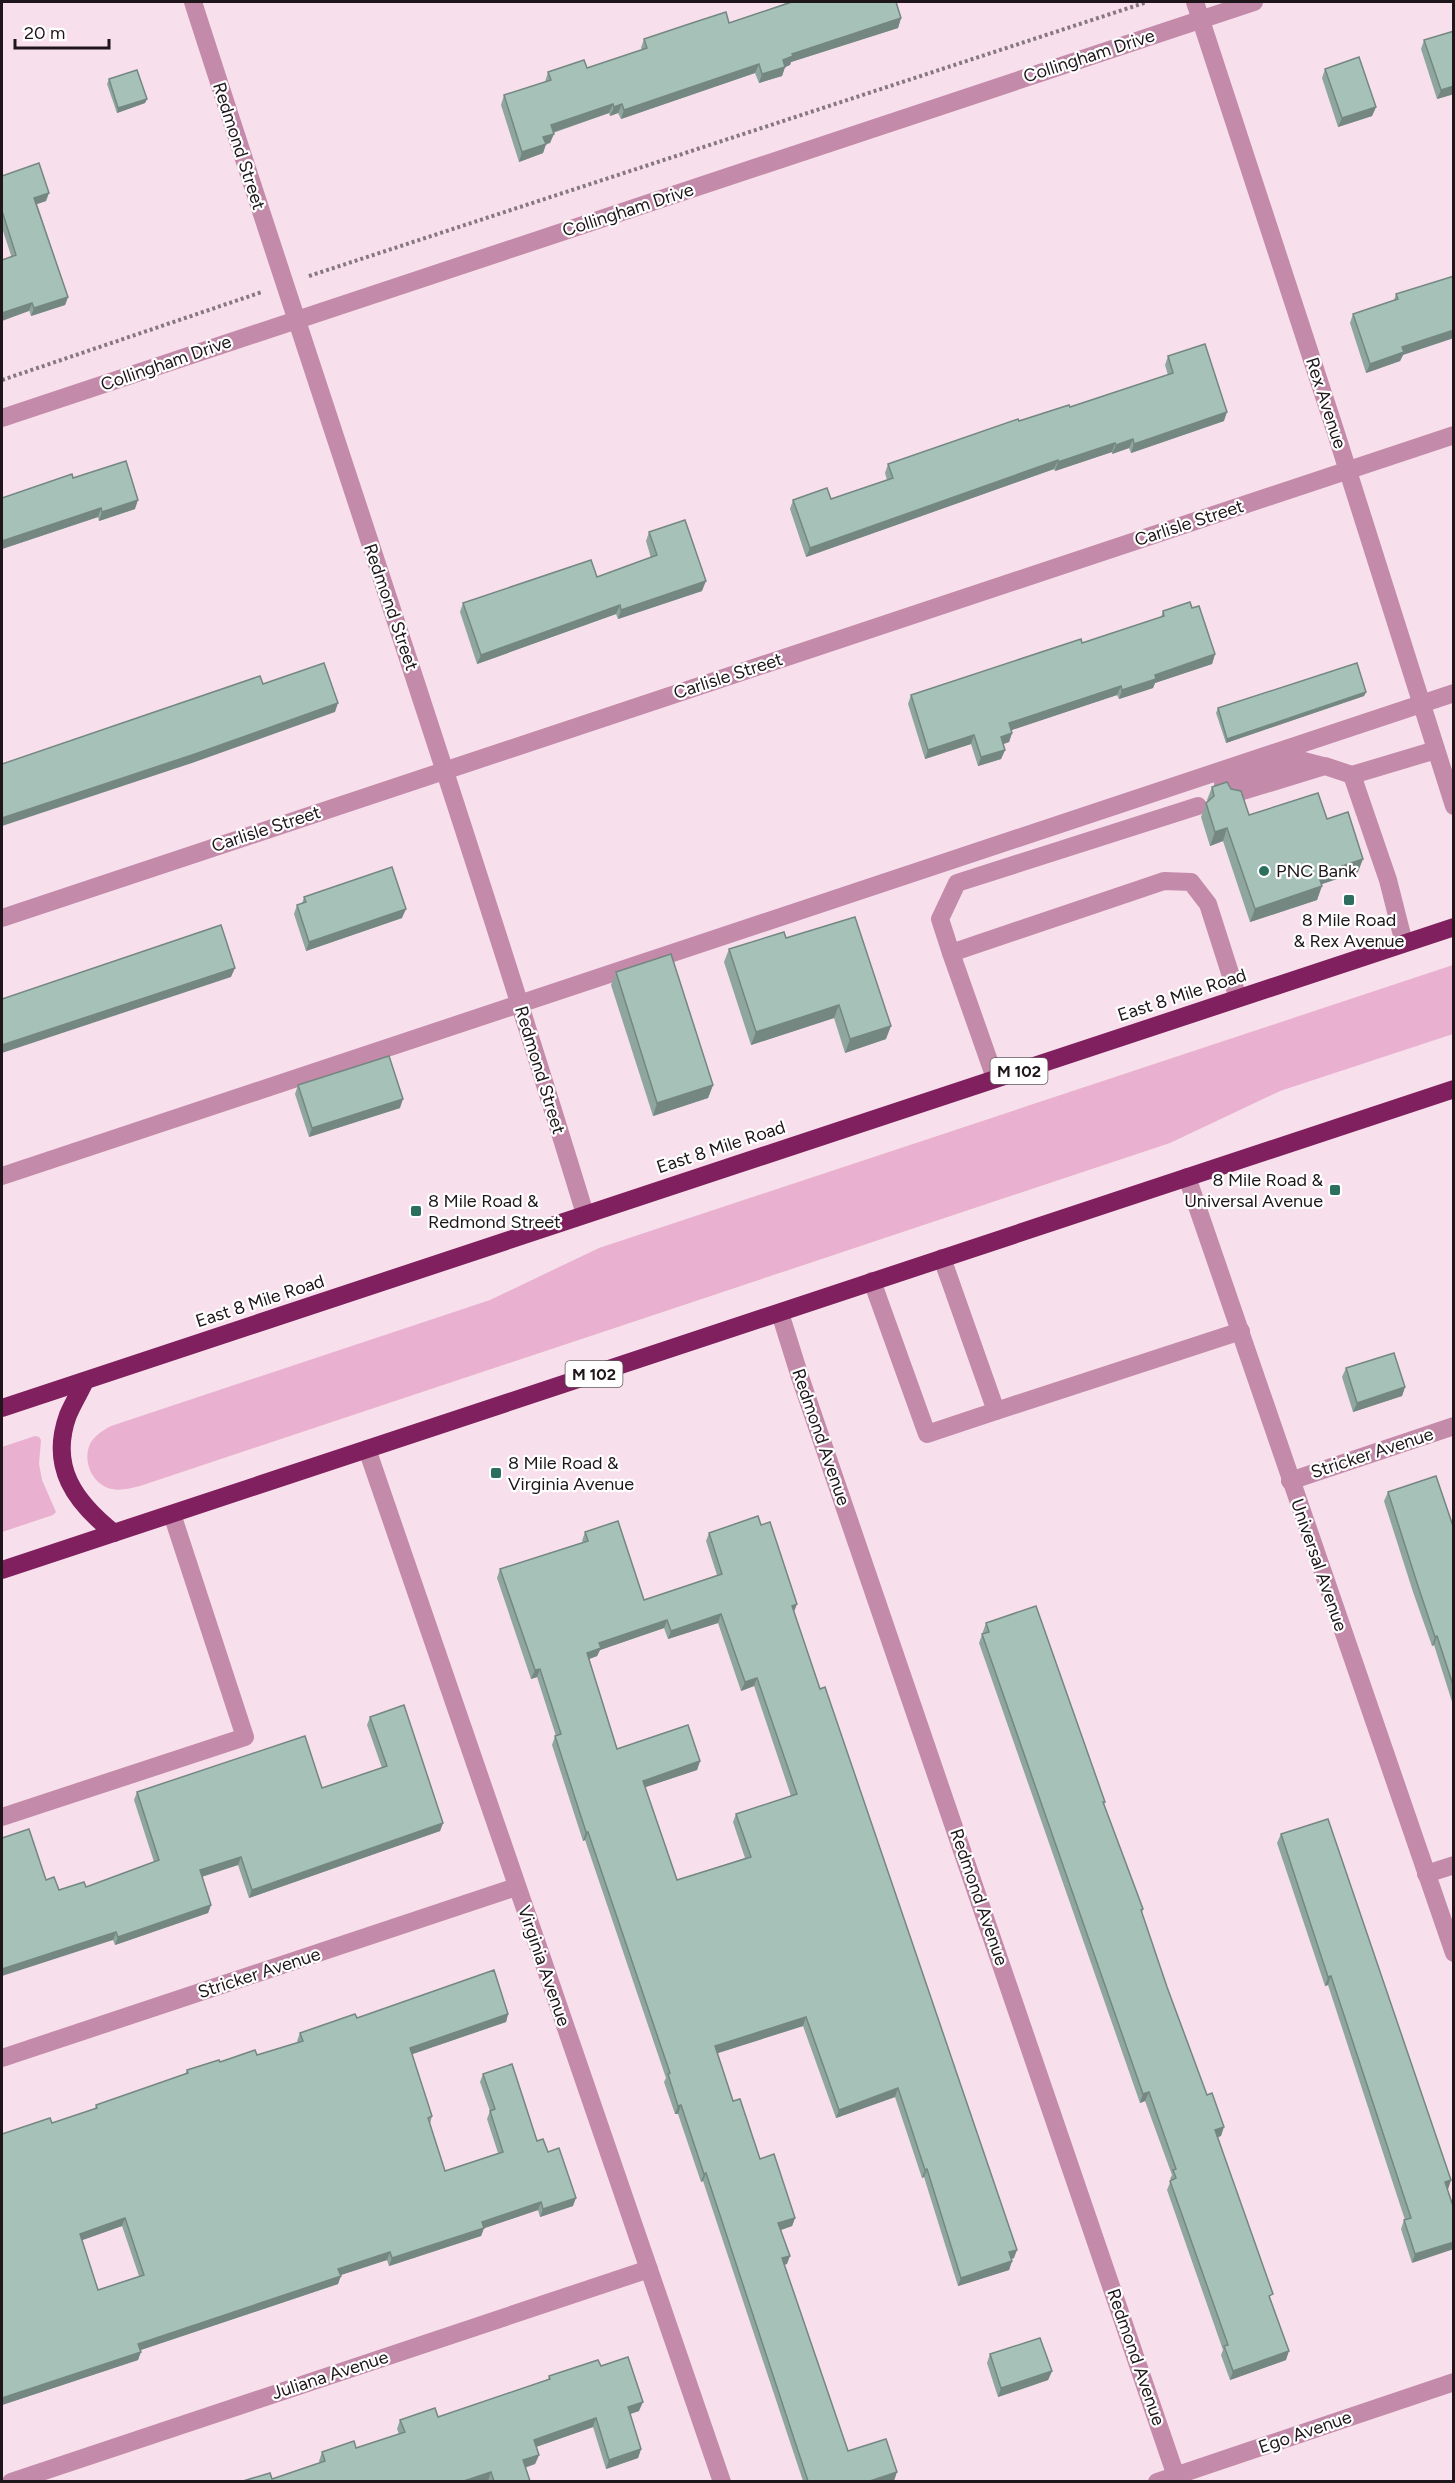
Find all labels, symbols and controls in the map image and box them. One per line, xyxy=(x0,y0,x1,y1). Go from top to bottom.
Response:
scale bar xyxy=(15,12,110,50)
text: 20 m xyxy=(24,22,65,44)
street label: Collingham Drive xyxy=(1021,24,1158,88)
street label: Redmond Street xyxy=(208,79,270,213)
street label: Collingham Drive xyxy=(560,178,697,242)
street label: Collingham Drive xyxy=(98,330,234,396)
street label: Rex Avenue xyxy=(1301,354,1351,452)
street label: Carlisle Street xyxy=(1132,495,1247,551)
street label: Redmond Street xyxy=(359,541,423,674)
street label: Carlisle Street xyxy=(671,648,786,704)
street label: Carlisle Street xyxy=(209,801,324,857)
place label: PNC Bank xyxy=(1276,860,1357,882)
marker: PNC Bank xyxy=(1257,864,1271,878)
marker: 8 Mile Road & Rex Avenue xyxy=(1342,893,1356,907)
place label: 8 Mile Road & Rex Avenue xyxy=(1294,909,1405,952)
street label: East 8 Mile Road xyxy=(1115,964,1249,1026)
street label: Redmond Street xyxy=(510,1003,570,1137)
road number: M 102 xyxy=(990,1058,1048,1084)
street label: East 8 Mile Road xyxy=(654,1116,788,1178)
place label: 8 Mile Road & Universal Avenue xyxy=(1184,1169,1323,1212)
marker: 8 Mile Road & Universal Avenue xyxy=(1328,1183,1342,1197)
place label: 8 Mile Road & Redmond Street xyxy=(428,1190,561,1233)
marker: 8 Mile Road & Redmond Street xyxy=(409,1204,423,1218)
street label: East 8 Mile Road xyxy=(193,1270,327,1332)
road number: M 102 xyxy=(566,1361,622,1387)
street label: Redmond Avenue xyxy=(787,1366,855,1508)
street label: Stricker Avenue xyxy=(1308,1423,1436,1483)
place label: 8 Mile Road & Virginia Avenue xyxy=(508,1452,634,1495)
marker: 8 Mile Road & Virginia Avenue xyxy=(489,1466,503,1480)
street label: Universal Avenue xyxy=(1286,1496,1352,1634)
street label: Redmond Avenue xyxy=(945,1826,1013,1968)
street label: Virginia Avenue xyxy=(513,1903,575,2029)
street label: Stricker Avenue xyxy=(195,1943,323,2003)
street label: Redmond Avenue xyxy=(1102,2286,1170,2428)
street label: Juliana Avenue xyxy=(269,2346,391,2404)
street label: Ego Avenue xyxy=(1256,2406,1355,2458)

